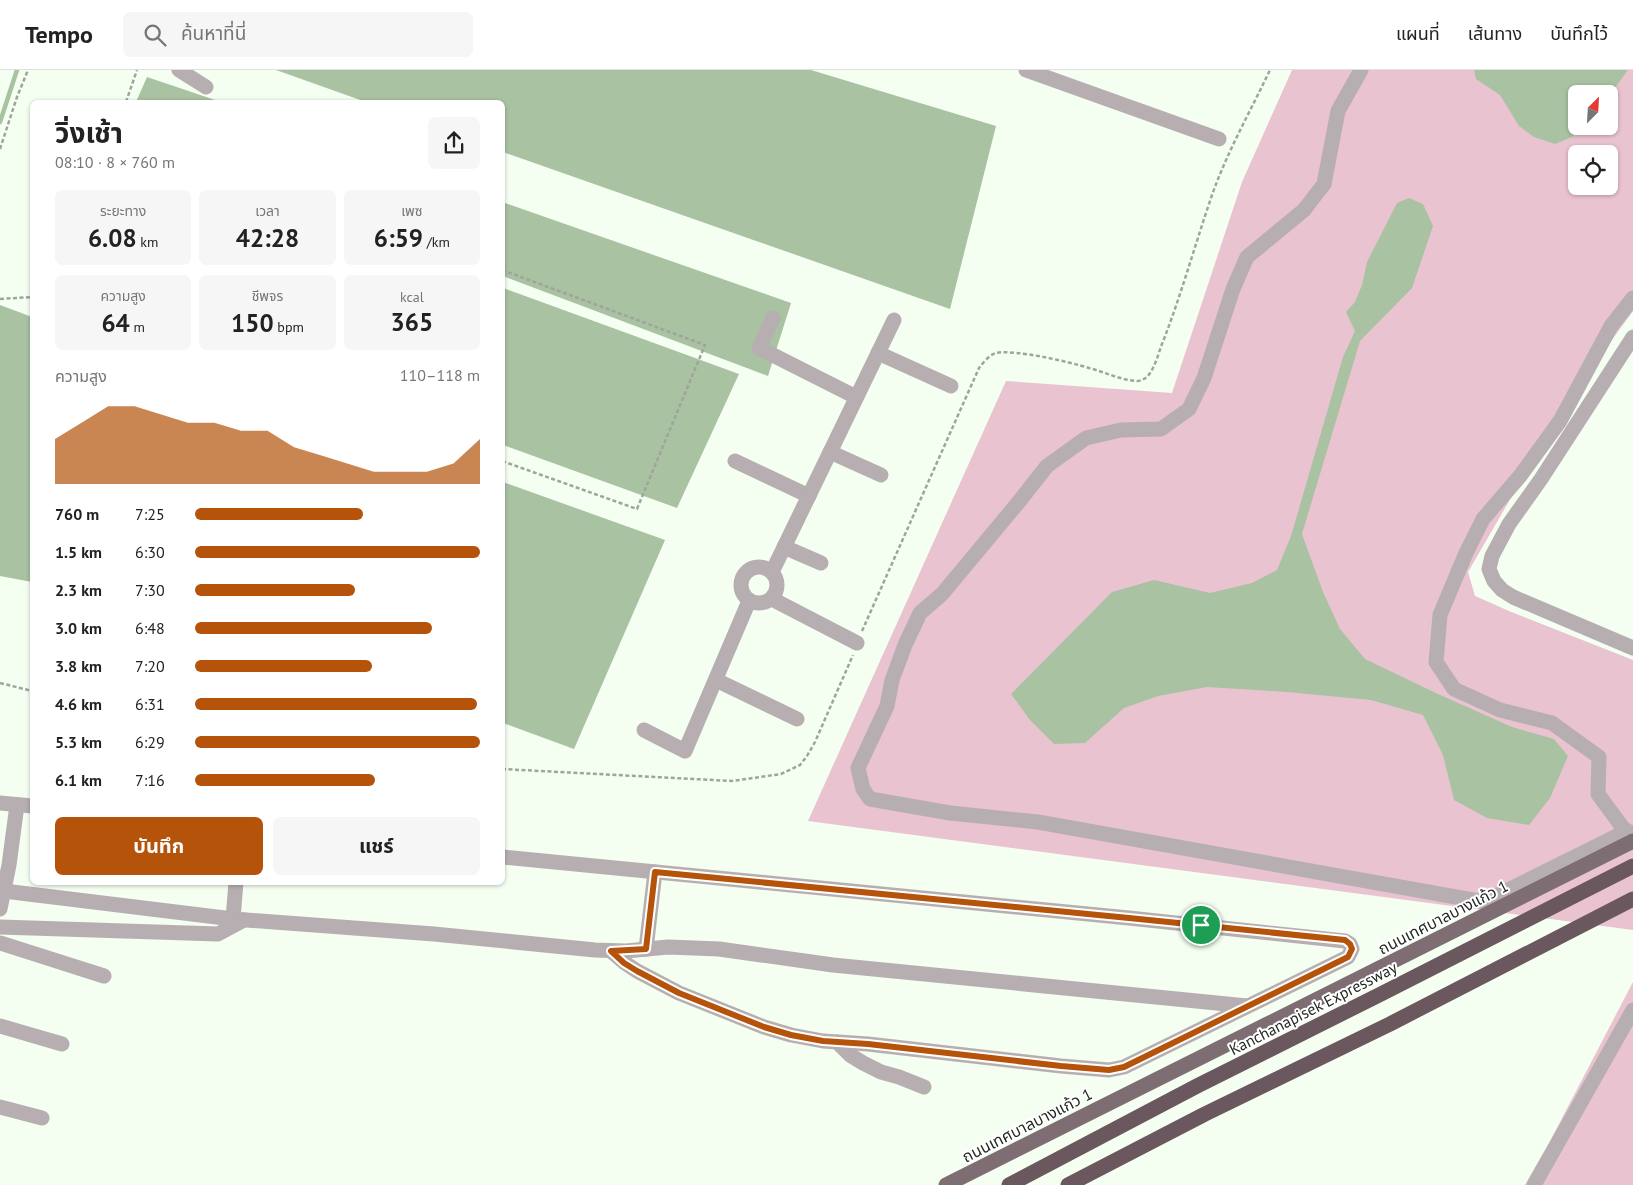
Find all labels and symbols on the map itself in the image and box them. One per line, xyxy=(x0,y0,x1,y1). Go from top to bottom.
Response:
north arrow xyxy=(1568,85,1618,135)
street label: ถนนเทศบาลบางแก้ว 1 xyxy=(1375,876,1511,958)
pin xyxy=(1180,904,1222,946)
street label: Kanchanapisek Expressway xyxy=(1226,957,1401,1059)
street label: ถนนเทศบาลบางแก้ว 1 xyxy=(959,1084,1095,1166)

